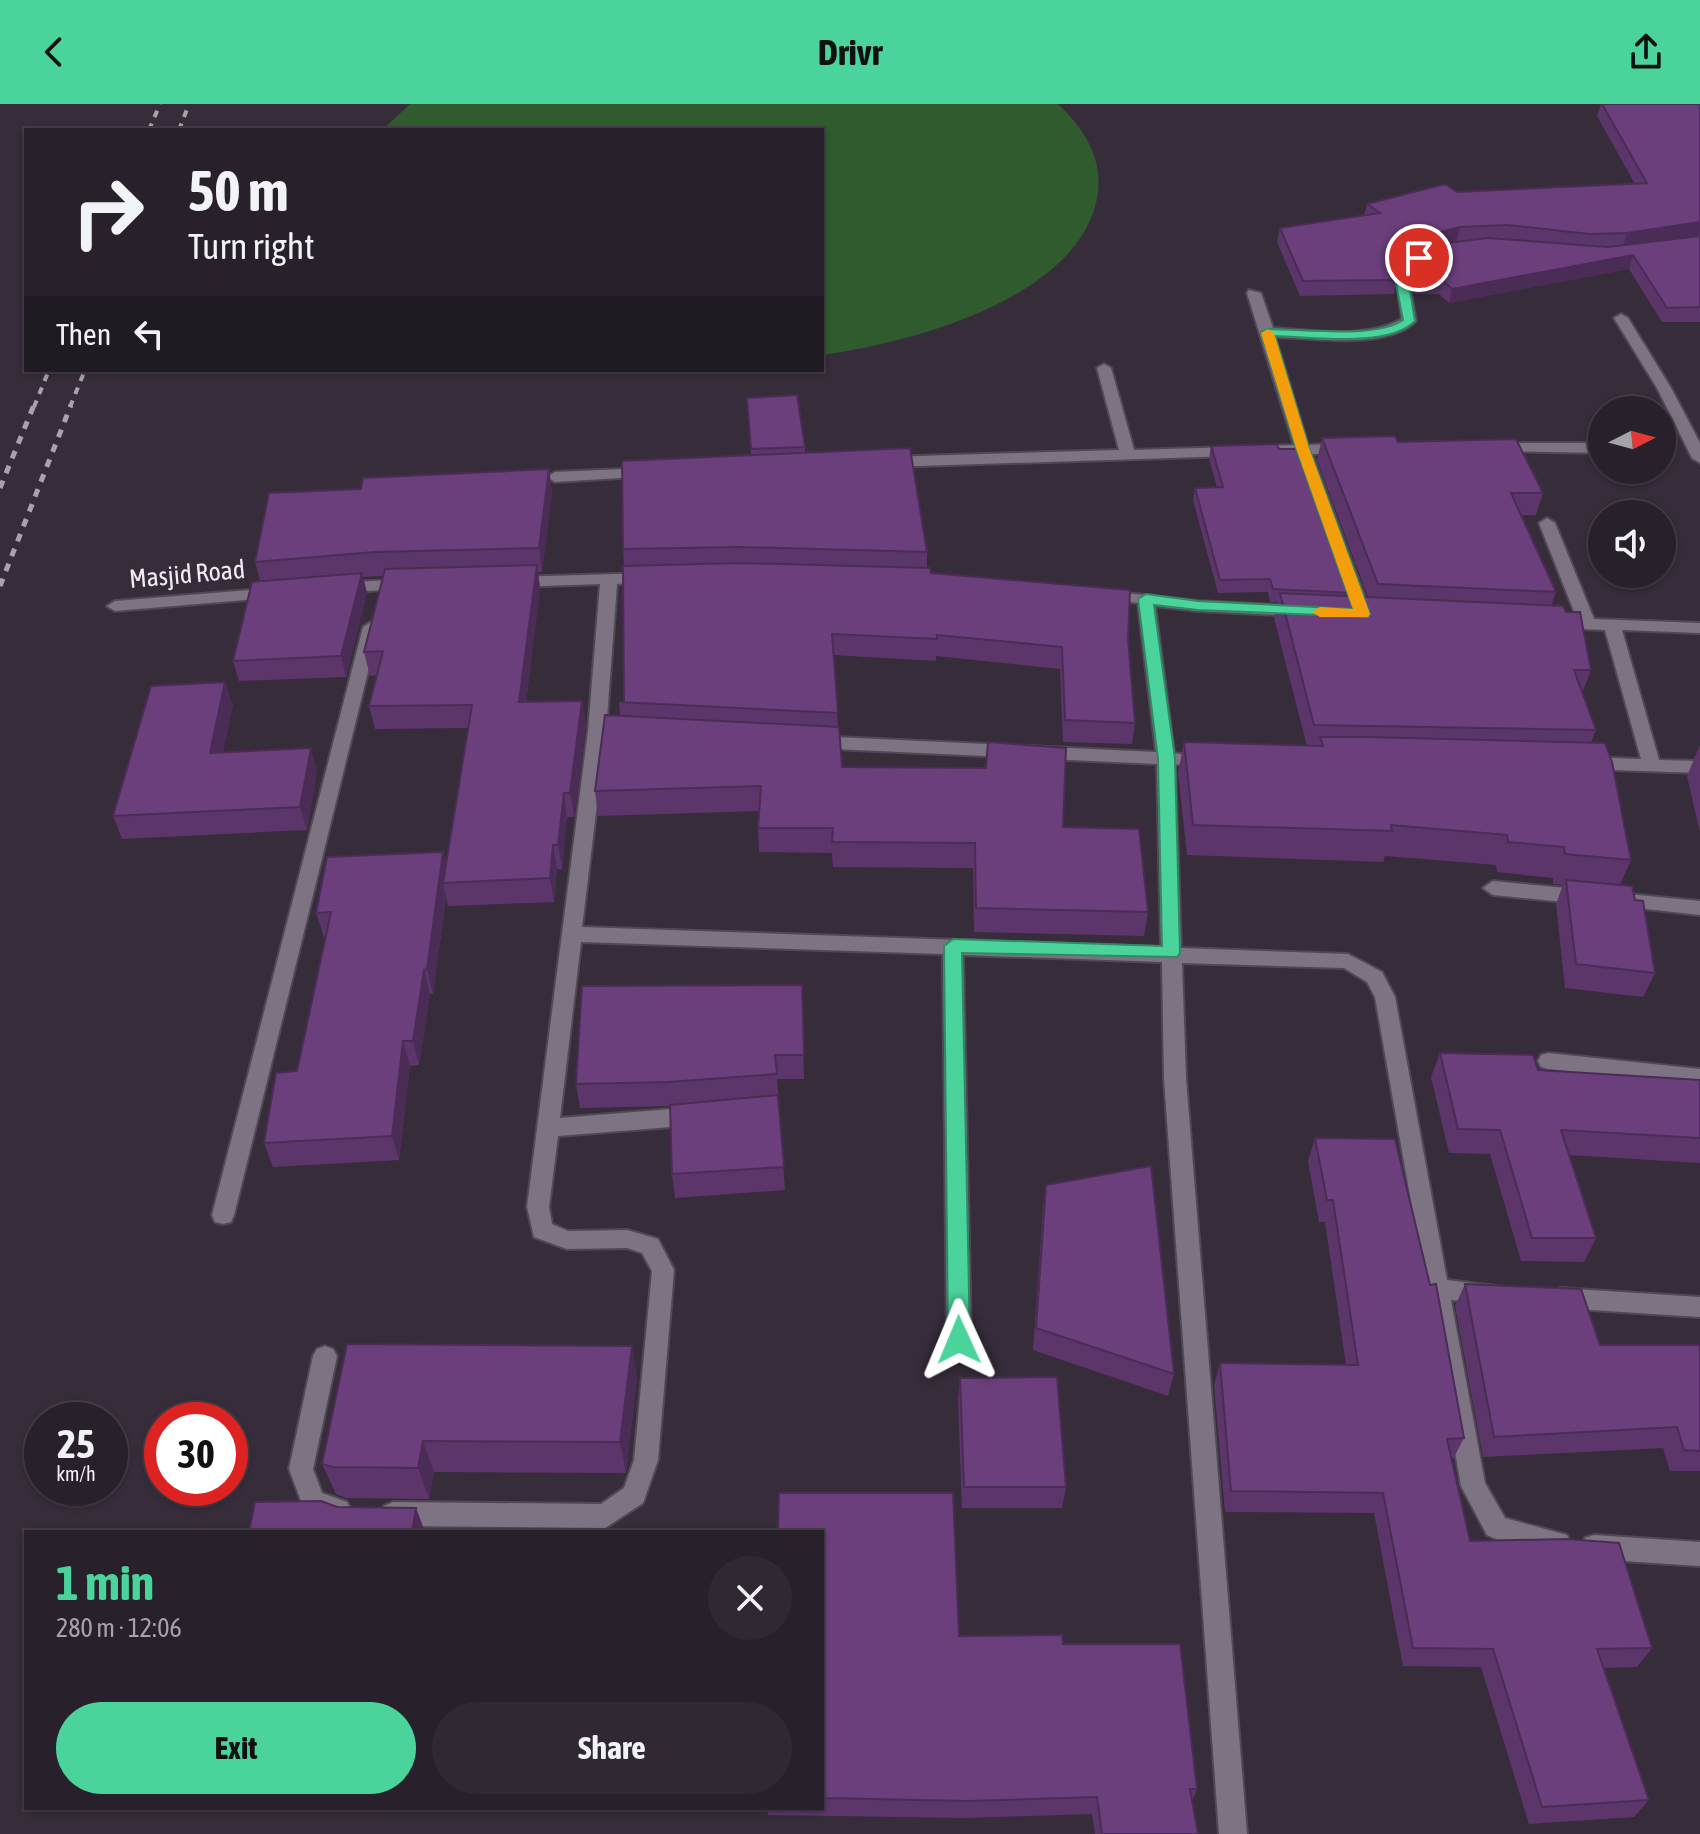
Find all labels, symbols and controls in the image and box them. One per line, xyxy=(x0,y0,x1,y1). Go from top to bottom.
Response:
icon: back xyxy=(32,30,76,74)
icon: share xyxy=(1624,30,1668,74)
text: Drivr xyxy=(818,31,882,73)
text: 50 m xyxy=(188,159,289,223)
icon: right xyxy=(56,160,160,264)
pin xyxy=(1385,224,1453,292)
text: Turn right xyxy=(188,225,315,267)
icon: arrive xyxy=(1397,236,1441,280)
icon: left xyxy=(127,312,171,356)
text: Then xyxy=(56,317,111,351)
north arrow xyxy=(1588,396,1676,484)
map controls xyxy=(1588,396,1676,588)
button: sound xyxy=(1588,500,1676,588)
street label: Masjid Road xyxy=(128,554,246,594)
position arrow xyxy=(917,1298,1001,1382)
speed limit sign: 30 xyxy=(144,1402,248,1506)
text: 25 xyxy=(57,1421,95,1466)
text: km/h xyxy=(56,1462,96,1485)
text: 1 min xyxy=(56,1555,154,1610)
button: close xyxy=(708,1556,792,1640)
text: 280 m · 12:06 xyxy=(56,1613,182,1643)
button: Exit xyxy=(56,1702,416,1794)
button: Share xyxy=(432,1702,792,1794)

